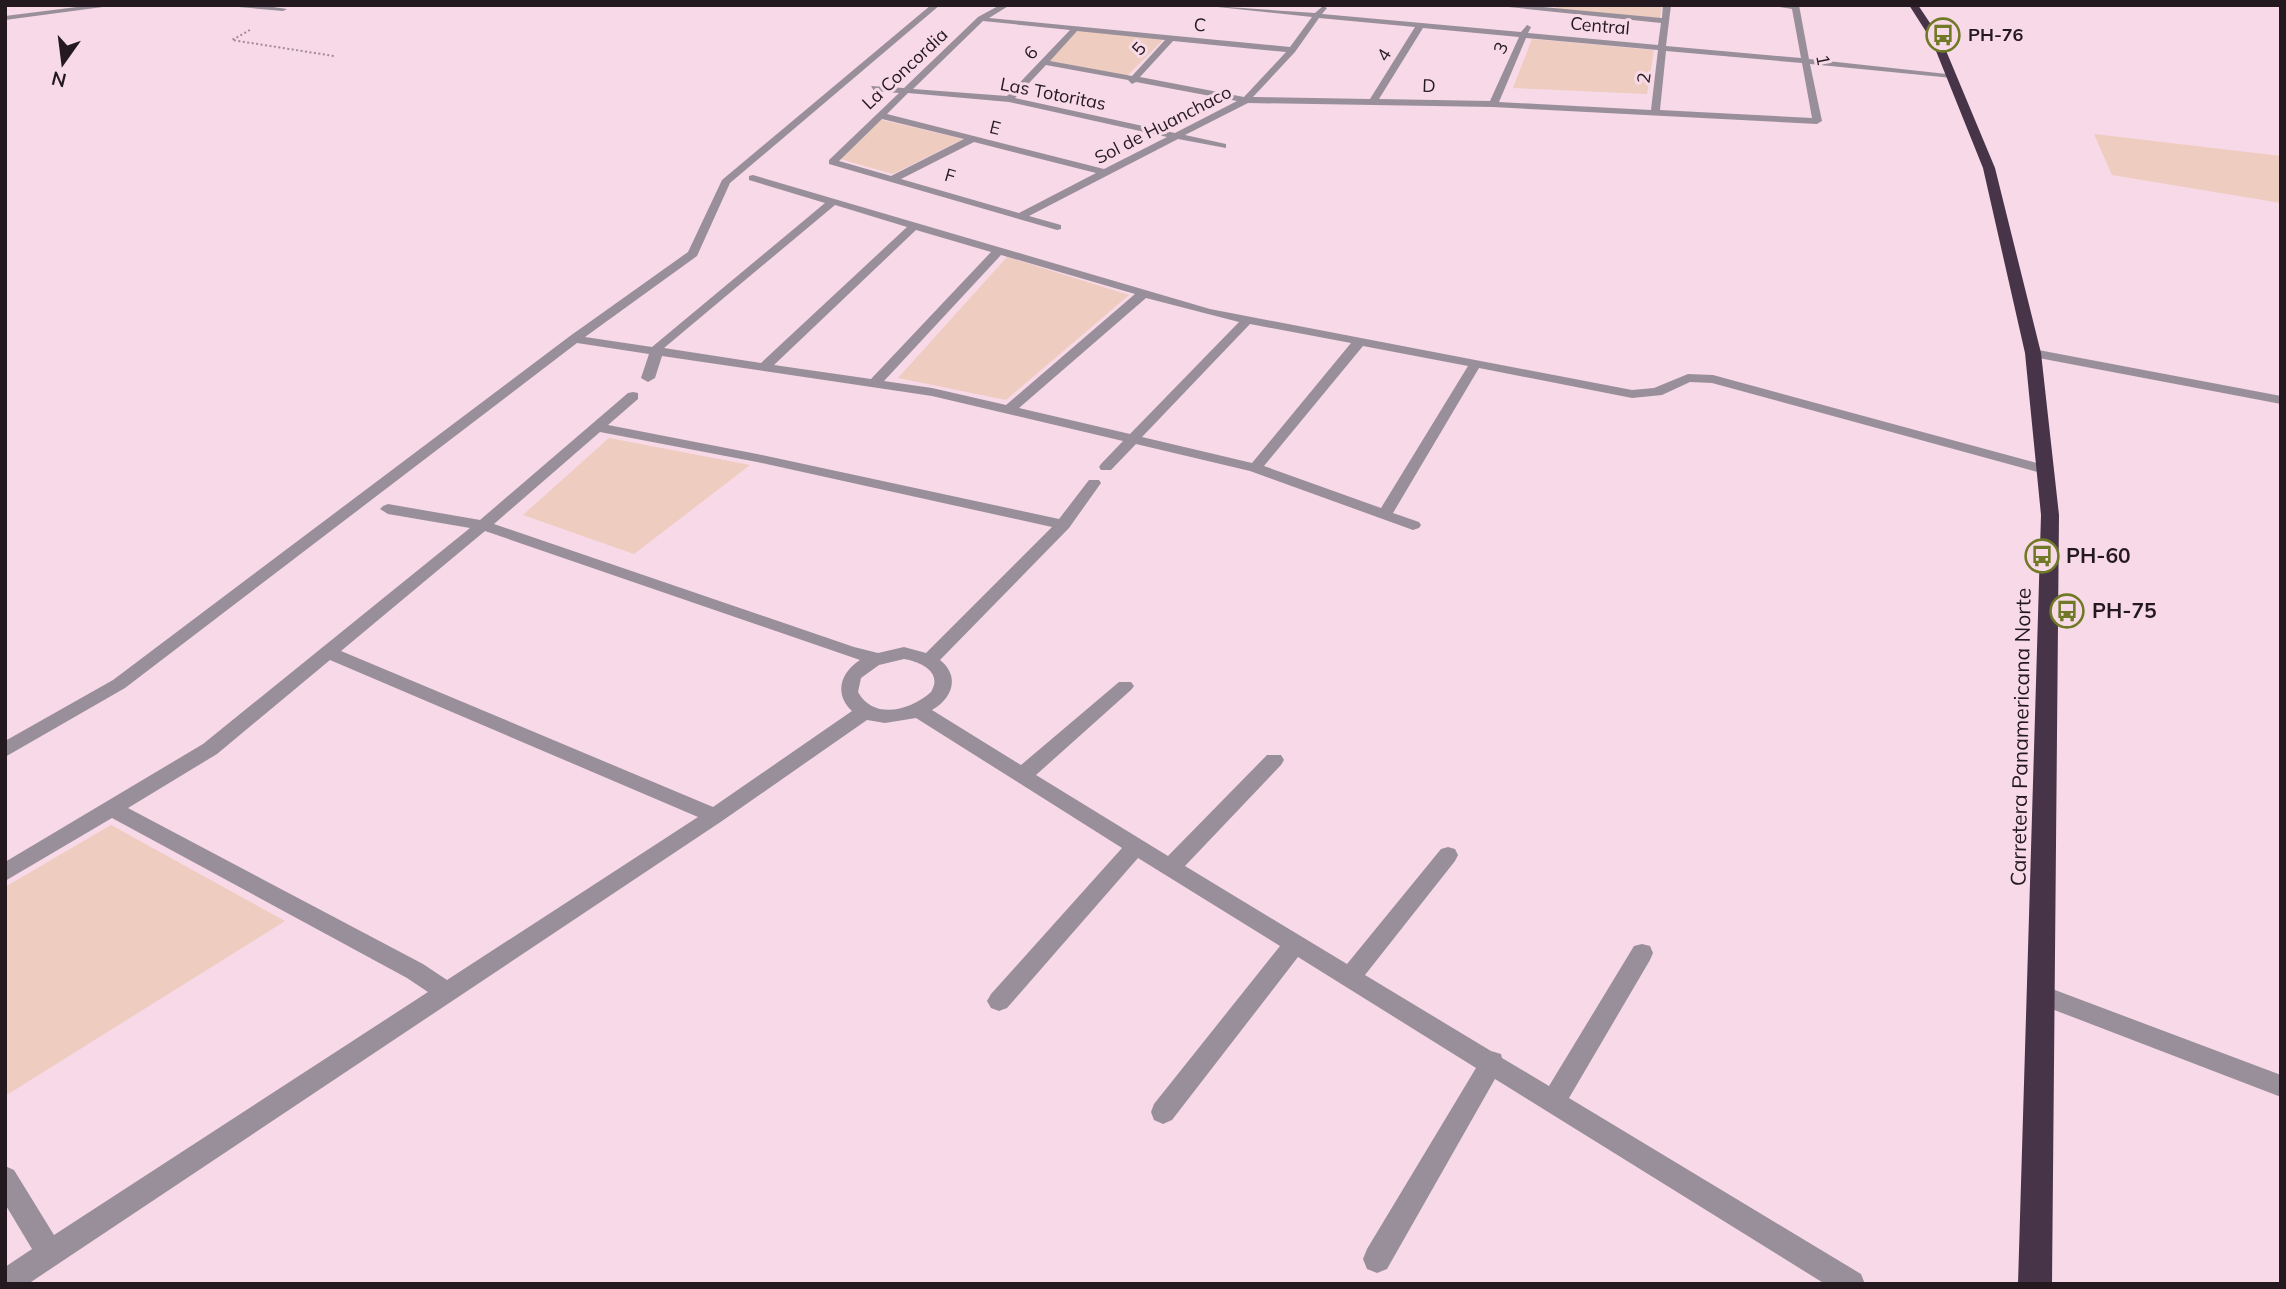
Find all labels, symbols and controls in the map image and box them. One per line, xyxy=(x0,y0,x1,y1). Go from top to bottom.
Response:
street label: Central xyxy=(1569,11,1631,40)
street label: C xyxy=(1193,13,1207,36)
bus stop icon: PH-76 xyxy=(1924,16,1962,54)
street label: La Concordia xyxy=(857,23,952,114)
place label: PH-76 xyxy=(1968,23,2024,46)
north arrow xyxy=(28,28,98,98)
street label: 5 xyxy=(1127,37,1151,60)
street label: 3 xyxy=(1488,38,1513,57)
street label: 6 xyxy=(1019,41,1043,64)
street label: 4 xyxy=(1371,44,1396,65)
street label: 1 xyxy=(1811,52,1836,67)
text: N xyxy=(49,66,69,93)
street label: 2 xyxy=(1631,71,1656,85)
street label: Las Totoritas xyxy=(998,72,1108,115)
street label: D xyxy=(1422,74,1436,97)
street label: Sol de Huanchaco xyxy=(1090,80,1235,169)
street label: E xyxy=(987,115,1003,140)
street label: F xyxy=(942,163,958,188)
bus stop icon: PH-60 xyxy=(2023,537,2061,575)
place label: PH-60 xyxy=(2066,542,2131,568)
street label: Carretera Panamericana Norte xyxy=(2004,588,2036,886)
bus stop icon: PH-75 xyxy=(2048,592,2086,630)
place label: PH-75 xyxy=(2092,597,2157,623)

